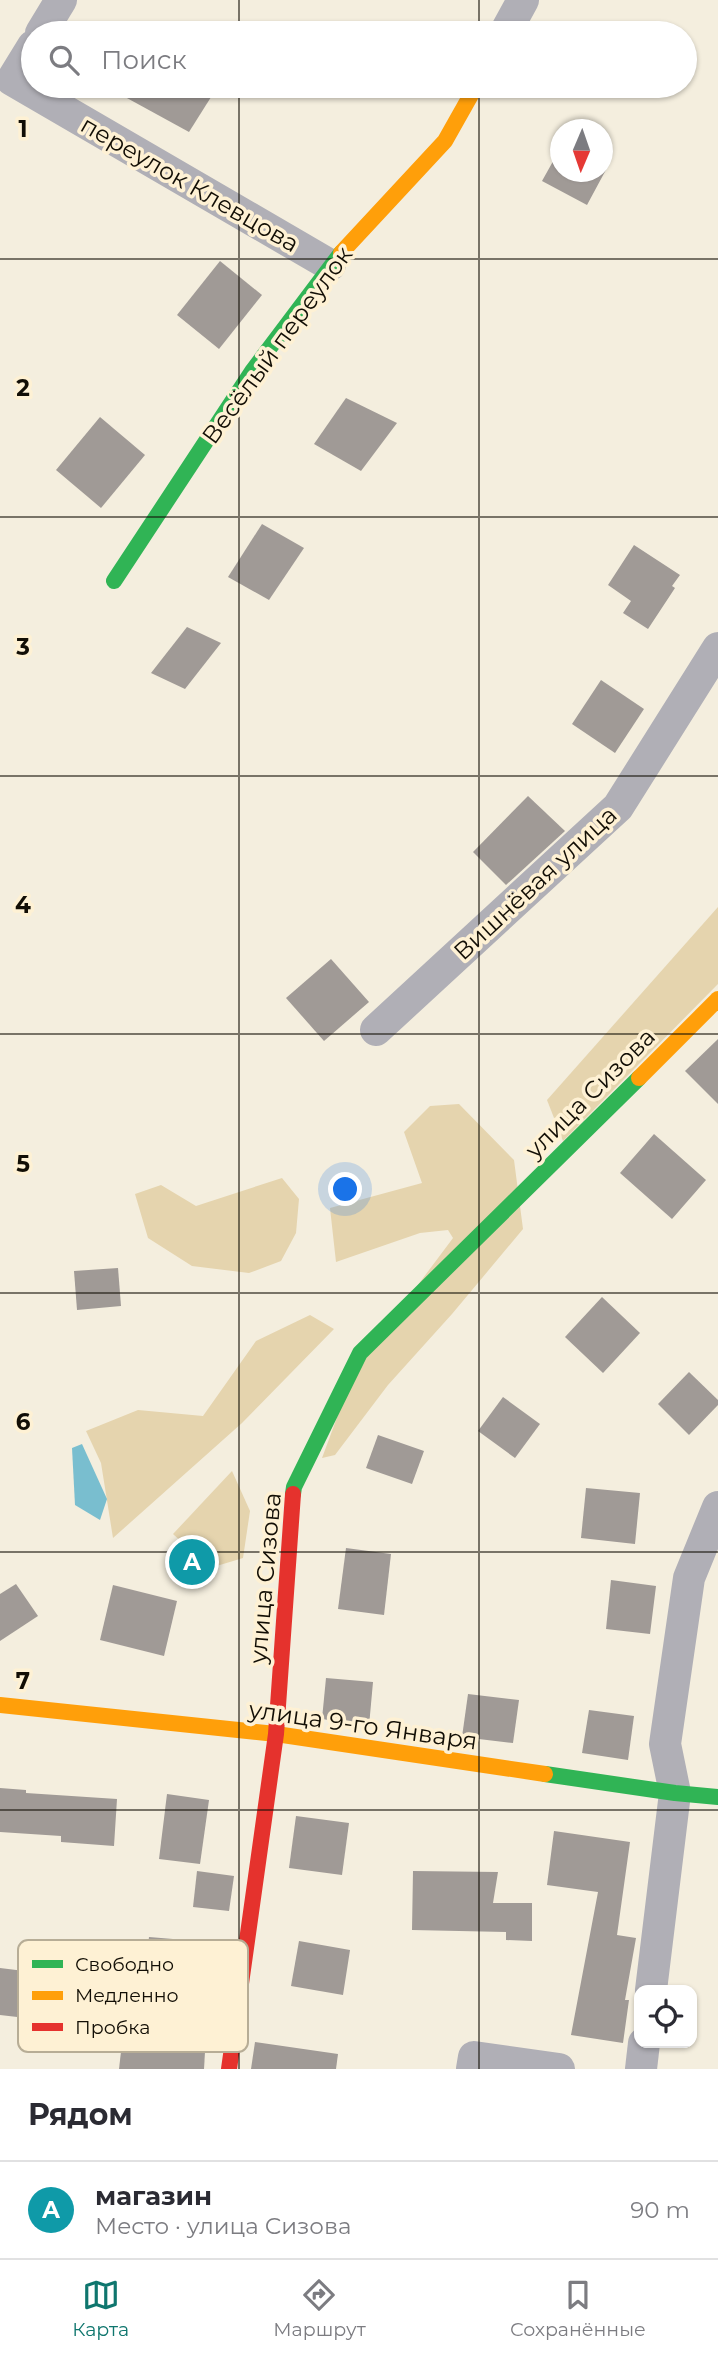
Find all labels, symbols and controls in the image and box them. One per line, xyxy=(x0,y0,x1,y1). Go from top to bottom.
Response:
search box xyxy=(21,21,697,98)
icon: search xyxy=(45,41,83,79)
text: Поиск xyxy=(101,44,187,76)
street label: переулок Клевцова xyxy=(76,110,304,258)
text: 1 xyxy=(18,115,28,143)
north arrow xyxy=(550,119,613,182)
street label: Весёлый переулок xyxy=(196,241,358,449)
text: 2 xyxy=(16,374,30,402)
text: 3 xyxy=(15,633,30,661)
street label: Вишнёвая улица xyxy=(448,800,622,966)
text: 4 xyxy=(15,891,31,919)
street label: улица Сизова xyxy=(518,1022,661,1165)
text: 5 xyxy=(16,1150,30,1178)
your location xyxy=(328,1172,362,1206)
text: 6 xyxy=(16,1408,31,1436)
street label: улица Сизова xyxy=(243,1491,287,1666)
pin: A xyxy=(169,1536,215,1588)
text: 7 xyxy=(16,1667,30,1695)
street label: улица 9-го Января xyxy=(246,1694,479,1755)
legend xyxy=(18,1940,248,2052)
text: Свободно xyxy=(75,1953,174,1976)
text: Медленно xyxy=(75,1984,179,2007)
map controls xyxy=(634,1985,697,2048)
button: locate xyxy=(634,1985,697,2048)
text: Пробка xyxy=(75,2016,150,2039)
text: Рядом xyxy=(28,2096,133,2133)
text: магазин xyxy=(95,2180,212,2212)
text: A xyxy=(42,2196,60,2224)
text: 90 m xyxy=(630,2196,690,2224)
text: Место · улица Сизова xyxy=(95,2212,351,2240)
tab: Карта xyxy=(72,2276,129,2341)
tab: Маршрут xyxy=(273,2276,366,2341)
tab: Сохранённые xyxy=(510,2276,646,2341)

